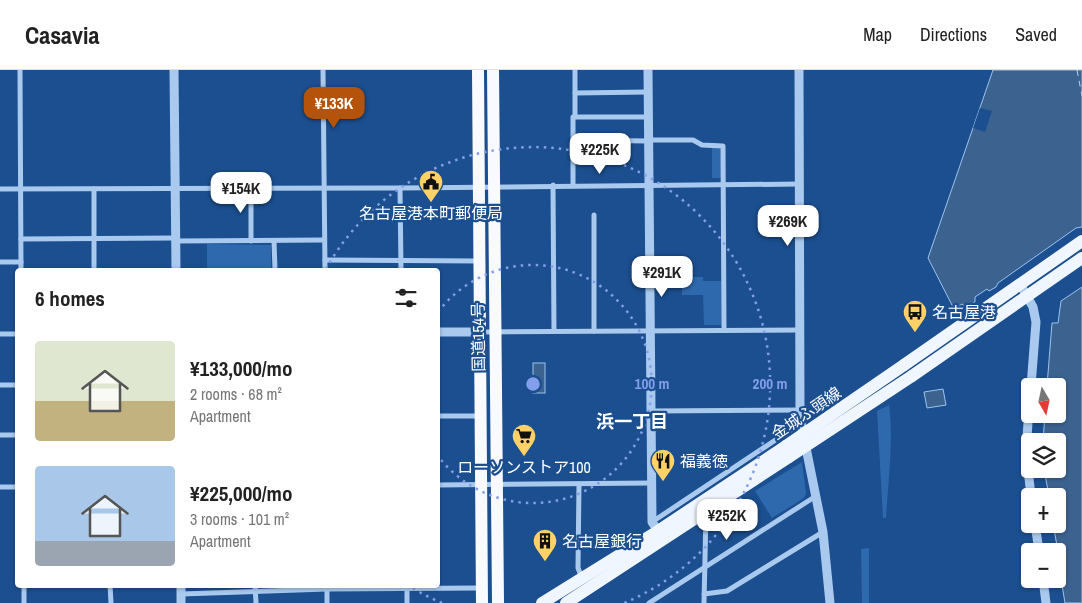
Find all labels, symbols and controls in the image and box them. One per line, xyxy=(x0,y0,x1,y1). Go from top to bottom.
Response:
text: Casavia xyxy=(25,19,99,51)
text: Map xyxy=(863,22,892,47)
text: Directions xyxy=(920,22,987,47)
text: Saved xyxy=(1015,22,1057,47)
pin: ¥133K xyxy=(299,87,369,129)
text: ¥133K xyxy=(315,92,353,114)
pin: ¥225K xyxy=(565,132,635,175)
text: ¥225K xyxy=(581,138,619,160)
public building icon: 名古屋港本町郵便局 xyxy=(418,169,444,203)
pin: ¥154K xyxy=(206,172,276,214)
text: ¥154K xyxy=(222,177,260,199)
place label: 名古屋港本町郵便局 xyxy=(359,202,503,224)
pin: ¥269K xyxy=(753,204,823,247)
text: ¥269K xyxy=(769,210,807,232)
pin: ¥291K xyxy=(627,256,697,298)
text: ¥291K xyxy=(643,261,681,283)
text: 6 homes xyxy=(35,284,105,313)
icon: filters xyxy=(392,284,420,312)
bus stop icon: 名古屋港 xyxy=(902,299,928,333)
place label: 名古屋港 xyxy=(932,301,996,323)
street label: 国道154号 xyxy=(466,302,490,372)
text: ¥133,000/mo xyxy=(190,354,292,383)
icon: home xyxy=(75,361,135,421)
text: 100 m xyxy=(635,373,669,394)
text: 200 m xyxy=(753,373,787,394)
centre of rings xyxy=(524,375,542,393)
north arrow xyxy=(1021,378,1066,422)
map controls xyxy=(1021,378,1066,588)
street label: 金城ふ頭線 xyxy=(767,382,845,444)
text: 2 rooms · 68 m² xyxy=(190,383,282,405)
text: Apartment xyxy=(190,405,251,427)
district label: 浜一丁目 xyxy=(596,409,668,434)
supermarket icon: ローソンストア100 xyxy=(511,423,537,457)
button: layers xyxy=(1021,433,1066,478)
restaurant icon: 福義徳 xyxy=(650,448,676,482)
place label: 福義徳 xyxy=(680,450,728,472)
place label: ローソンストア100 xyxy=(457,456,591,478)
text: ¥225,000/mo xyxy=(190,479,292,508)
icon: home xyxy=(75,486,135,546)
button: + xyxy=(1021,488,1066,533)
pin: ¥252K xyxy=(692,498,762,541)
text: ¥252K xyxy=(708,504,746,526)
text: 3 rooms · 101 m² xyxy=(190,508,289,530)
building icon: 名古屋銀行 xyxy=(532,528,558,562)
text: Apartment xyxy=(190,530,251,552)
place label: 名古屋銀行 xyxy=(562,530,642,552)
button: − xyxy=(1021,543,1066,588)

